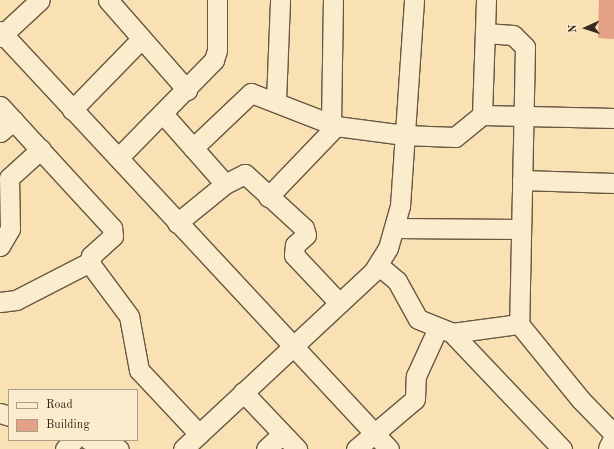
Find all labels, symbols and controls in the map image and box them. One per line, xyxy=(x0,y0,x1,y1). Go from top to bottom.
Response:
north arrow xyxy=(566,8,606,48)
text: N xyxy=(568,24,579,33)
legend xyxy=(8,389,138,441)
text: Road xyxy=(46,399,73,411)
text: Building xyxy=(46,419,90,431)

